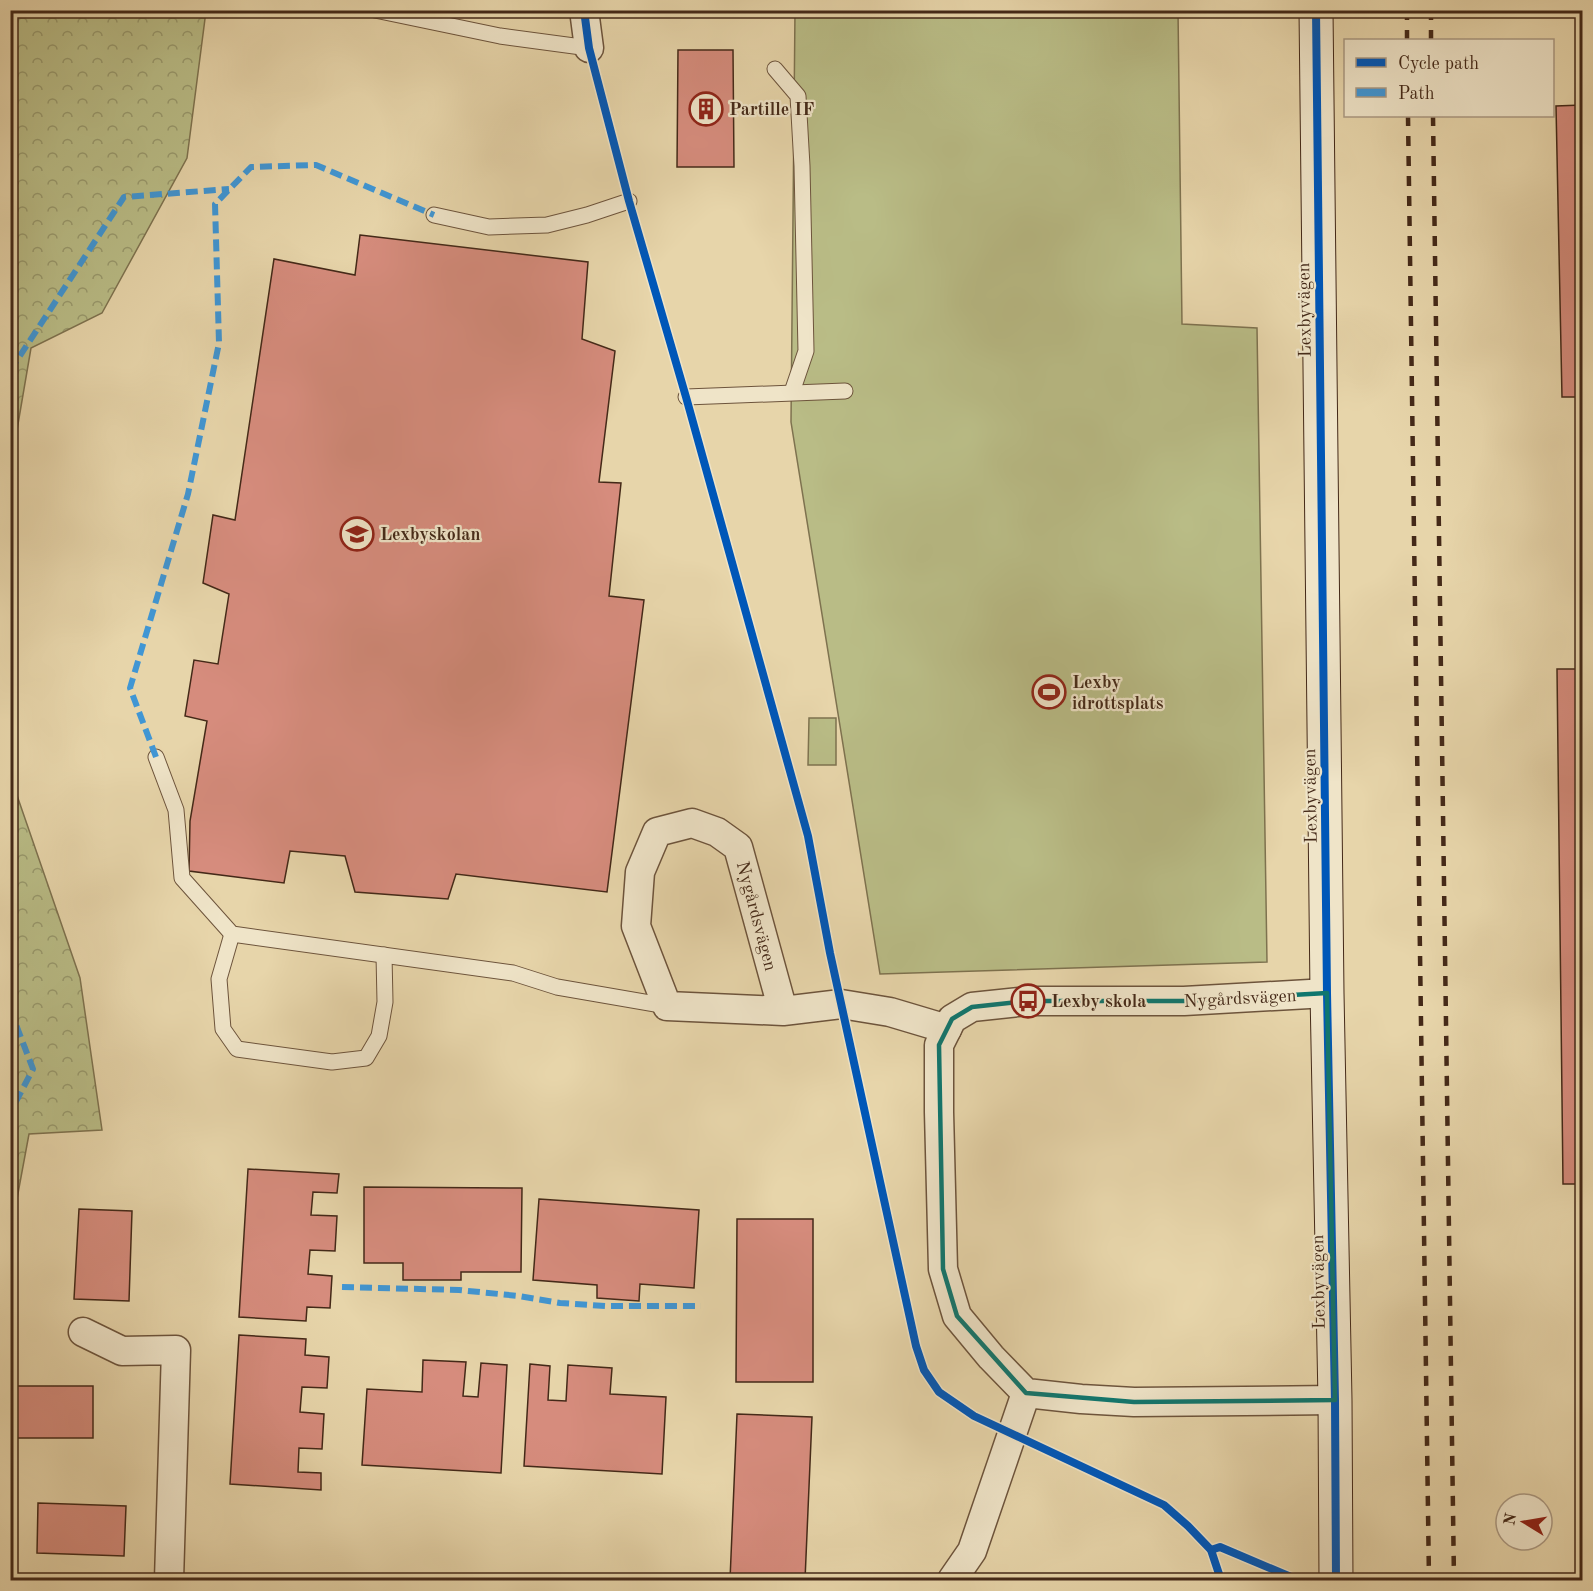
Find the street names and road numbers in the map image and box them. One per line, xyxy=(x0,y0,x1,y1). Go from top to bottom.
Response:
street label: Lexbyvägen xyxy=(1295,262,1315,357)
street label: Lexbyvägen xyxy=(1301,748,1321,843)
street label: Nygårdsvägen xyxy=(733,859,779,973)
street label: Nygårdsvägen xyxy=(1183,987,1297,1011)
street label: Lexbyvägen xyxy=(1309,1234,1329,1329)

